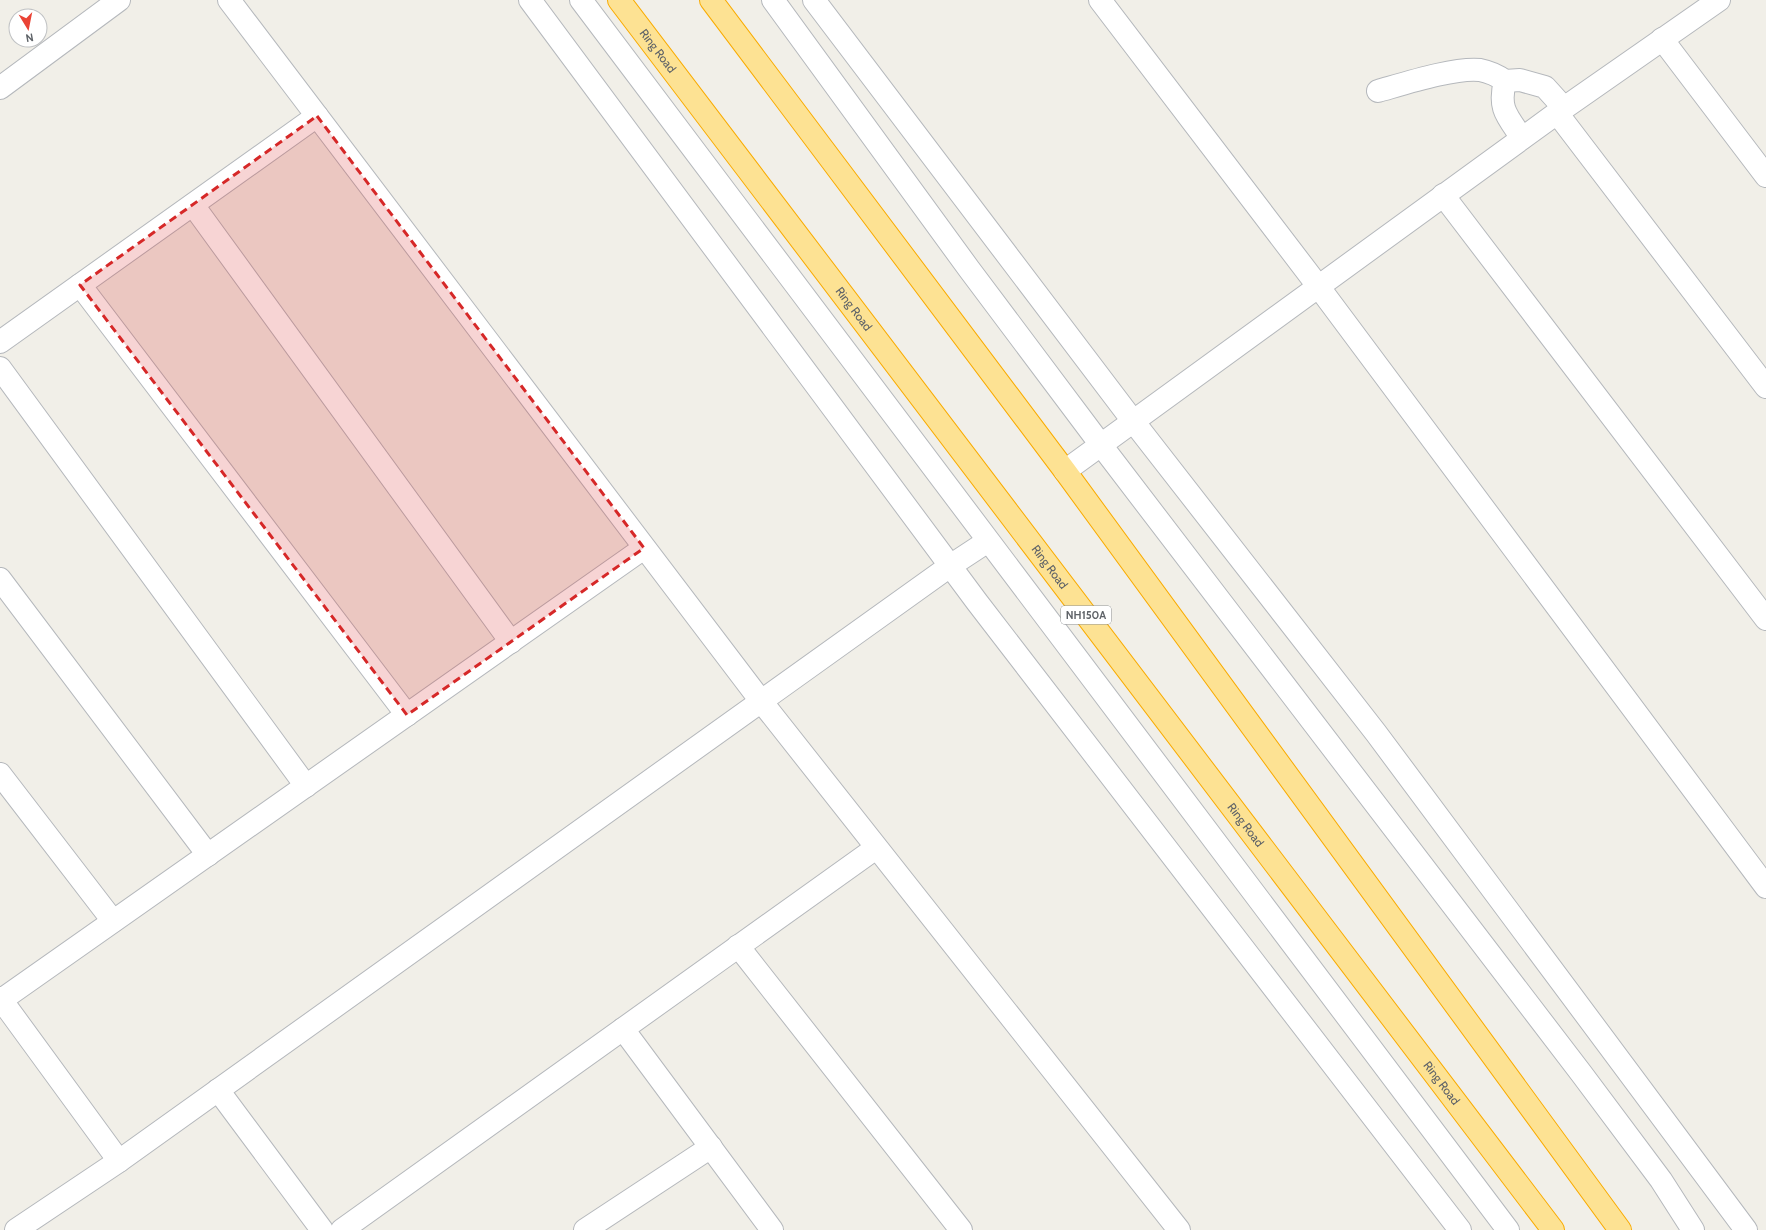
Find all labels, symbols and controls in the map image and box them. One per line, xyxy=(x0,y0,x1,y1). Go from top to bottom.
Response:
north arrow xyxy=(8,8,48,48)
street label: Ring Road xyxy=(637,26,680,76)
text: N xyxy=(25,30,35,45)
street label: Ring Road xyxy=(833,284,875,334)
street label: Ring Road xyxy=(1029,542,1071,592)
road number: NH150A xyxy=(1061,606,1111,624)
street label: Ring Road xyxy=(1224,800,1267,850)
street label: Ring Road xyxy=(1420,1058,1463,1108)

